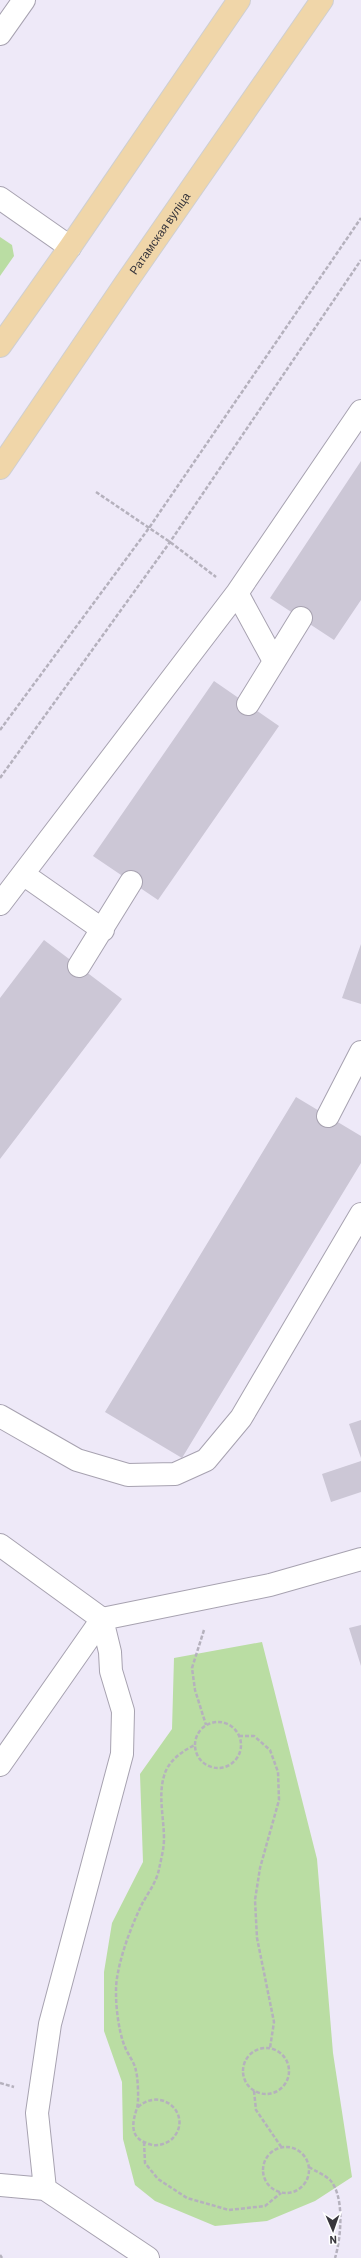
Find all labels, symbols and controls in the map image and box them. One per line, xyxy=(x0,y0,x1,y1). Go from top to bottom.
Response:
street label: Ратамская вуліца xyxy=(126,189,193,277)
north arrow xyxy=(313,2210,353,2250)
text: N xyxy=(329,2234,337,2247)

